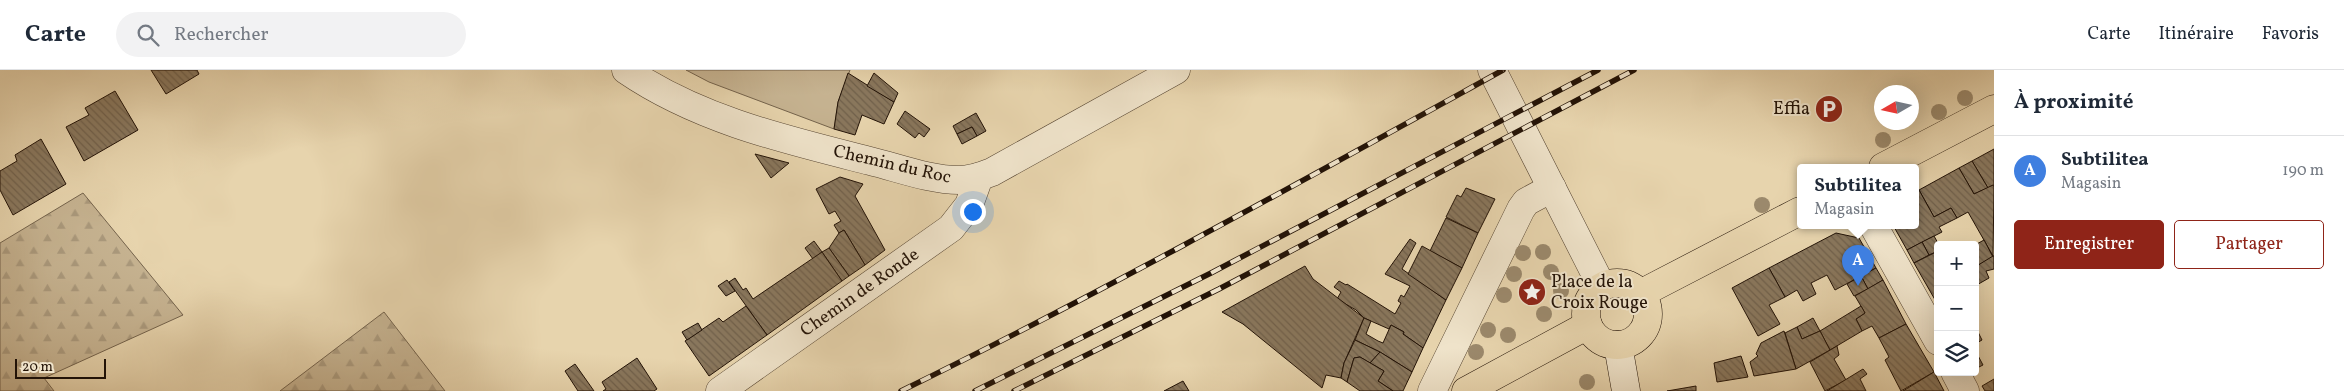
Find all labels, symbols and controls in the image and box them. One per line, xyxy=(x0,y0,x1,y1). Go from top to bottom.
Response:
search box xyxy=(116,12,466,57)
text: Carte xyxy=(25,18,86,52)
icon: search xyxy=(134,21,162,49)
text: Rechercher xyxy=(174,22,268,48)
text: Carte xyxy=(2087,22,2130,47)
text: Itinéraire xyxy=(2158,22,2234,47)
text: Favoris xyxy=(2262,22,2319,47)
north arrow xyxy=(1874,85,1919,130)
text: À proximité xyxy=(2014,88,2133,117)
parking icon: Effia xyxy=(1814,94,1844,124)
place label: Effia xyxy=(1773,97,1810,122)
street label: Chemin du Roc xyxy=(831,139,953,191)
text: Subtilitea xyxy=(2061,147,2149,173)
text: A xyxy=(2024,160,2036,182)
text: 190 m xyxy=(2282,160,2324,182)
popup xyxy=(1797,164,1919,229)
text: Subtilitea xyxy=(1814,173,1902,199)
text: Magasin xyxy=(2061,173,2121,195)
your location xyxy=(960,199,986,225)
text: Magasin xyxy=(1814,199,1874,221)
button: Enregistrer xyxy=(2014,220,2164,269)
button: Partager xyxy=(2174,220,2324,269)
map controls xyxy=(1934,241,1979,376)
button: + xyxy=(1934,241,1979,286)
street label: Chemin de Ronde xyxy=(796,243,924,343)
pin: A xyxy=(1842,245,1874,286)
place label: Place de la Croix Rouge xyxy=(1551,270,1648,316)
place icon: Place de la Croix Rouge xyxy=(1517,277,1547,307)
button: − xyxy=(1934,286,1979,331)
button: layers xyxy=(1934,331,1979,376)
scale bar xyxy=(15,356,106,379)
text: 20 m xyxy=(22,358,53,377)

